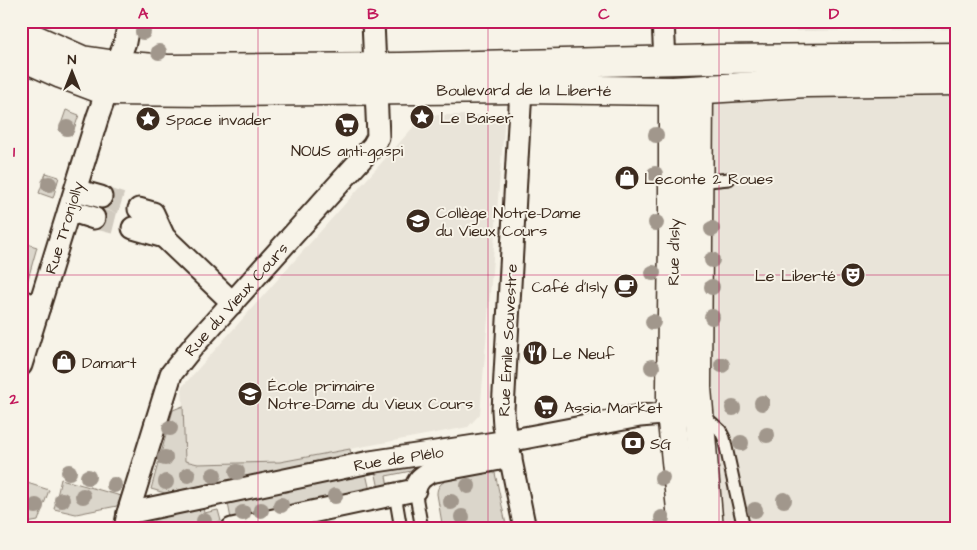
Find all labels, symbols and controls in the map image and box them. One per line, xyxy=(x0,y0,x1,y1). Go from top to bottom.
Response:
text: A xyxy=(138,3,149,25)
text: B xyxy=(367,3,379,25)
text: C xyxy=(598,3,610,25)
text: D xyxy=(829,3,840,25)
north arrow xyxy=(48,48,98,98)
text: N xyxy=(68,50,77,70)
street label: Boulevard de la Liberté xyxy=(436,79,612,102)
place icon: Le Baiser xyxy=(409,104,435,130)
place icon: Space invader xyxy=(135,106,161,132)
place label: Le Baiser xyxy=(440,107,514,129)
place label: Space invader xyxy=(166,109,271,131)
supermarket icon: NOUS anti-gaspi xyxy=(334,112,360,138)
place label: NOUS anti-gaspi xyxy=(291,140,404,163)
text: 1 xyxy=(13,141,16,163)
shop icon: Leconte 2 Roues xyxy=(614,165,640,191)
place label: Leconte 2 Roues xyxy=(644,168,773,190)
street label: Rue Tronjolly xyxy=(40,178,90,277)
place label: Collège Notre-Dame du Vieux Cours xyxy=(436,202,581,242)
school or university icon: Collège Notre-Dame du Vieux Cours xyxy=(405,208,431,234)
street label: Rue d'Isly xyxy=(662,218,687,286)
street label: Rue du Vieux Cours xyxy=(180,238,293,361)
theatre icon: Le Liberté xyxy=(840,262,866,288)
street label: Rue Émile Souvestre xyxy=(493,263,523,417)
place label: Le Liberté xyxy=(755,265,836,287)
cafe icon: Café d'Isly xyxy=(613,273,639,299)
place label: Café d'Isly xyxy=(531,276,608,299)
restaurant icon: Le Neuf xyxy=(522,340,548,366)
place label: Le Neuf xyxy=(552,343,615,365)
shop icon: Damart xyxy=(51,349,77,375)
place label: Damart xyxy=(82,352,137,374)
place label: École primaire Notre-Dame du Vieux Cours xyxy=(268,375,473,415)
school or university icon: École primaire Notre-Dame du Vieux Cours xyxy=(237,381,263,407)
text: 2 xyxy=(8,388,19,410)
supermarket icon: Assia Market xyxy=(533,394,559,420)
place label: Assia Market xyxy=(564,397,663,419)
bank icon: SG xyxy=(620,430,646,456)
place label: SG xyxy=(650,433,671,455)
street label: Rue de Plélo xyxy=(352,441,445,477)

